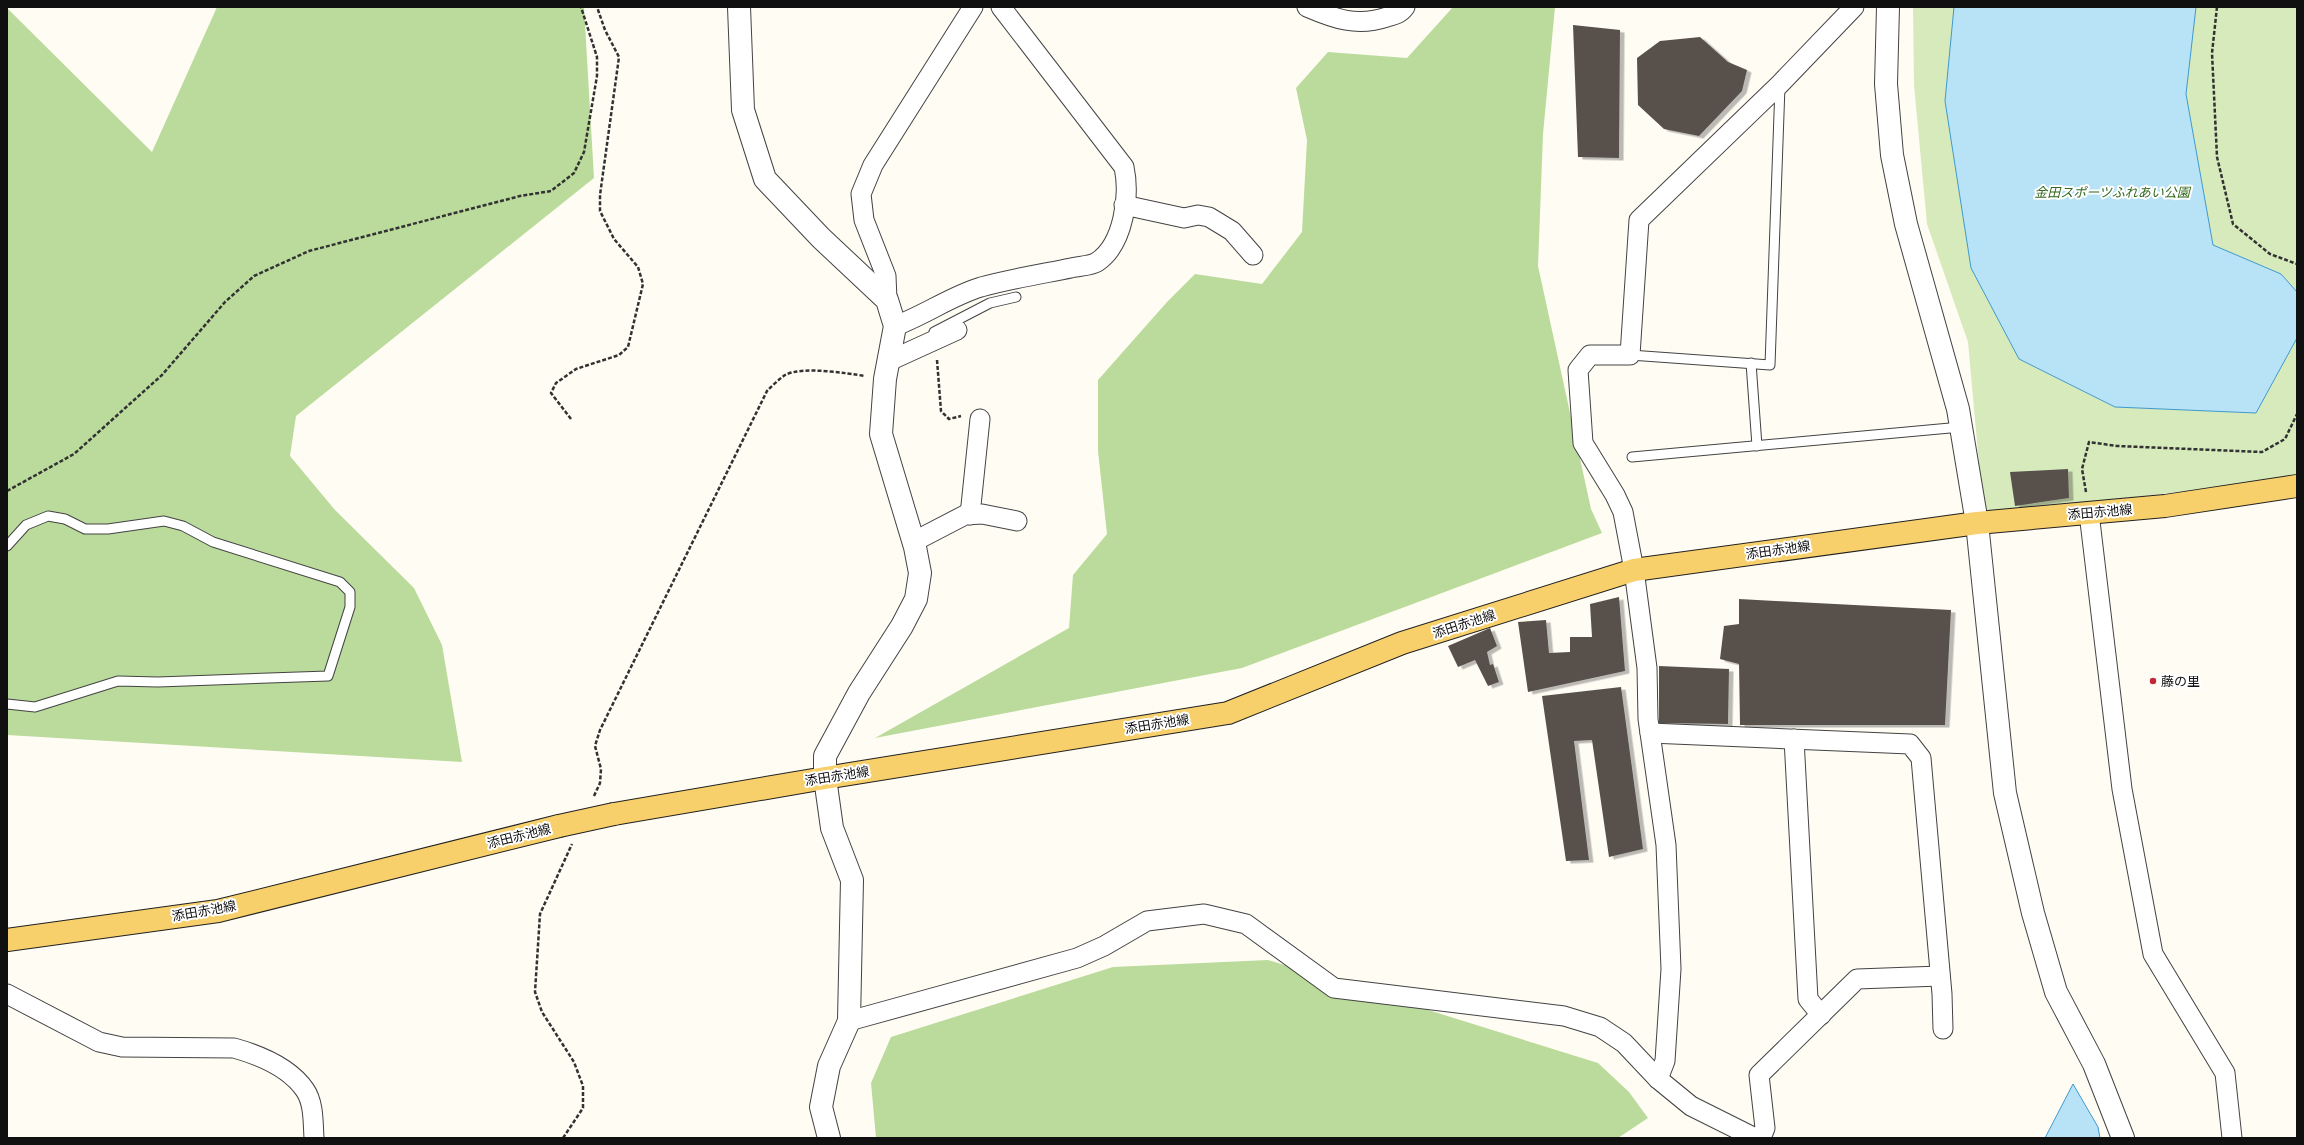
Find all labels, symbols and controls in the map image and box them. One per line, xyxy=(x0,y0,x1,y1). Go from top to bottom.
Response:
park label: 金田スポーツふれあい公園 xyxy=(2034,184,2192,201)
street label: 添田赤池線 xyxy=(2067,501,2133,523)
street label: 添田赤池線 xyxy=(1745,537,1811,563)
street label: 添田赤池線 xyxy=(1430,606,1498,642)
place label: 藤の里 xyxy=(2161,673,2200,690)
marker: 藤の里 xyxy=(2148,676,2158,686)
street label: 添田赤池線 xyxy=(1124,711,1190,737)
street label: 添田赤池線 xyxy=(804,763,870,789)
street label: 添田赤池線 xyxy=(485,820,553,852)
street label: 添田赤池線 xyxy=(171,897,237,925)

